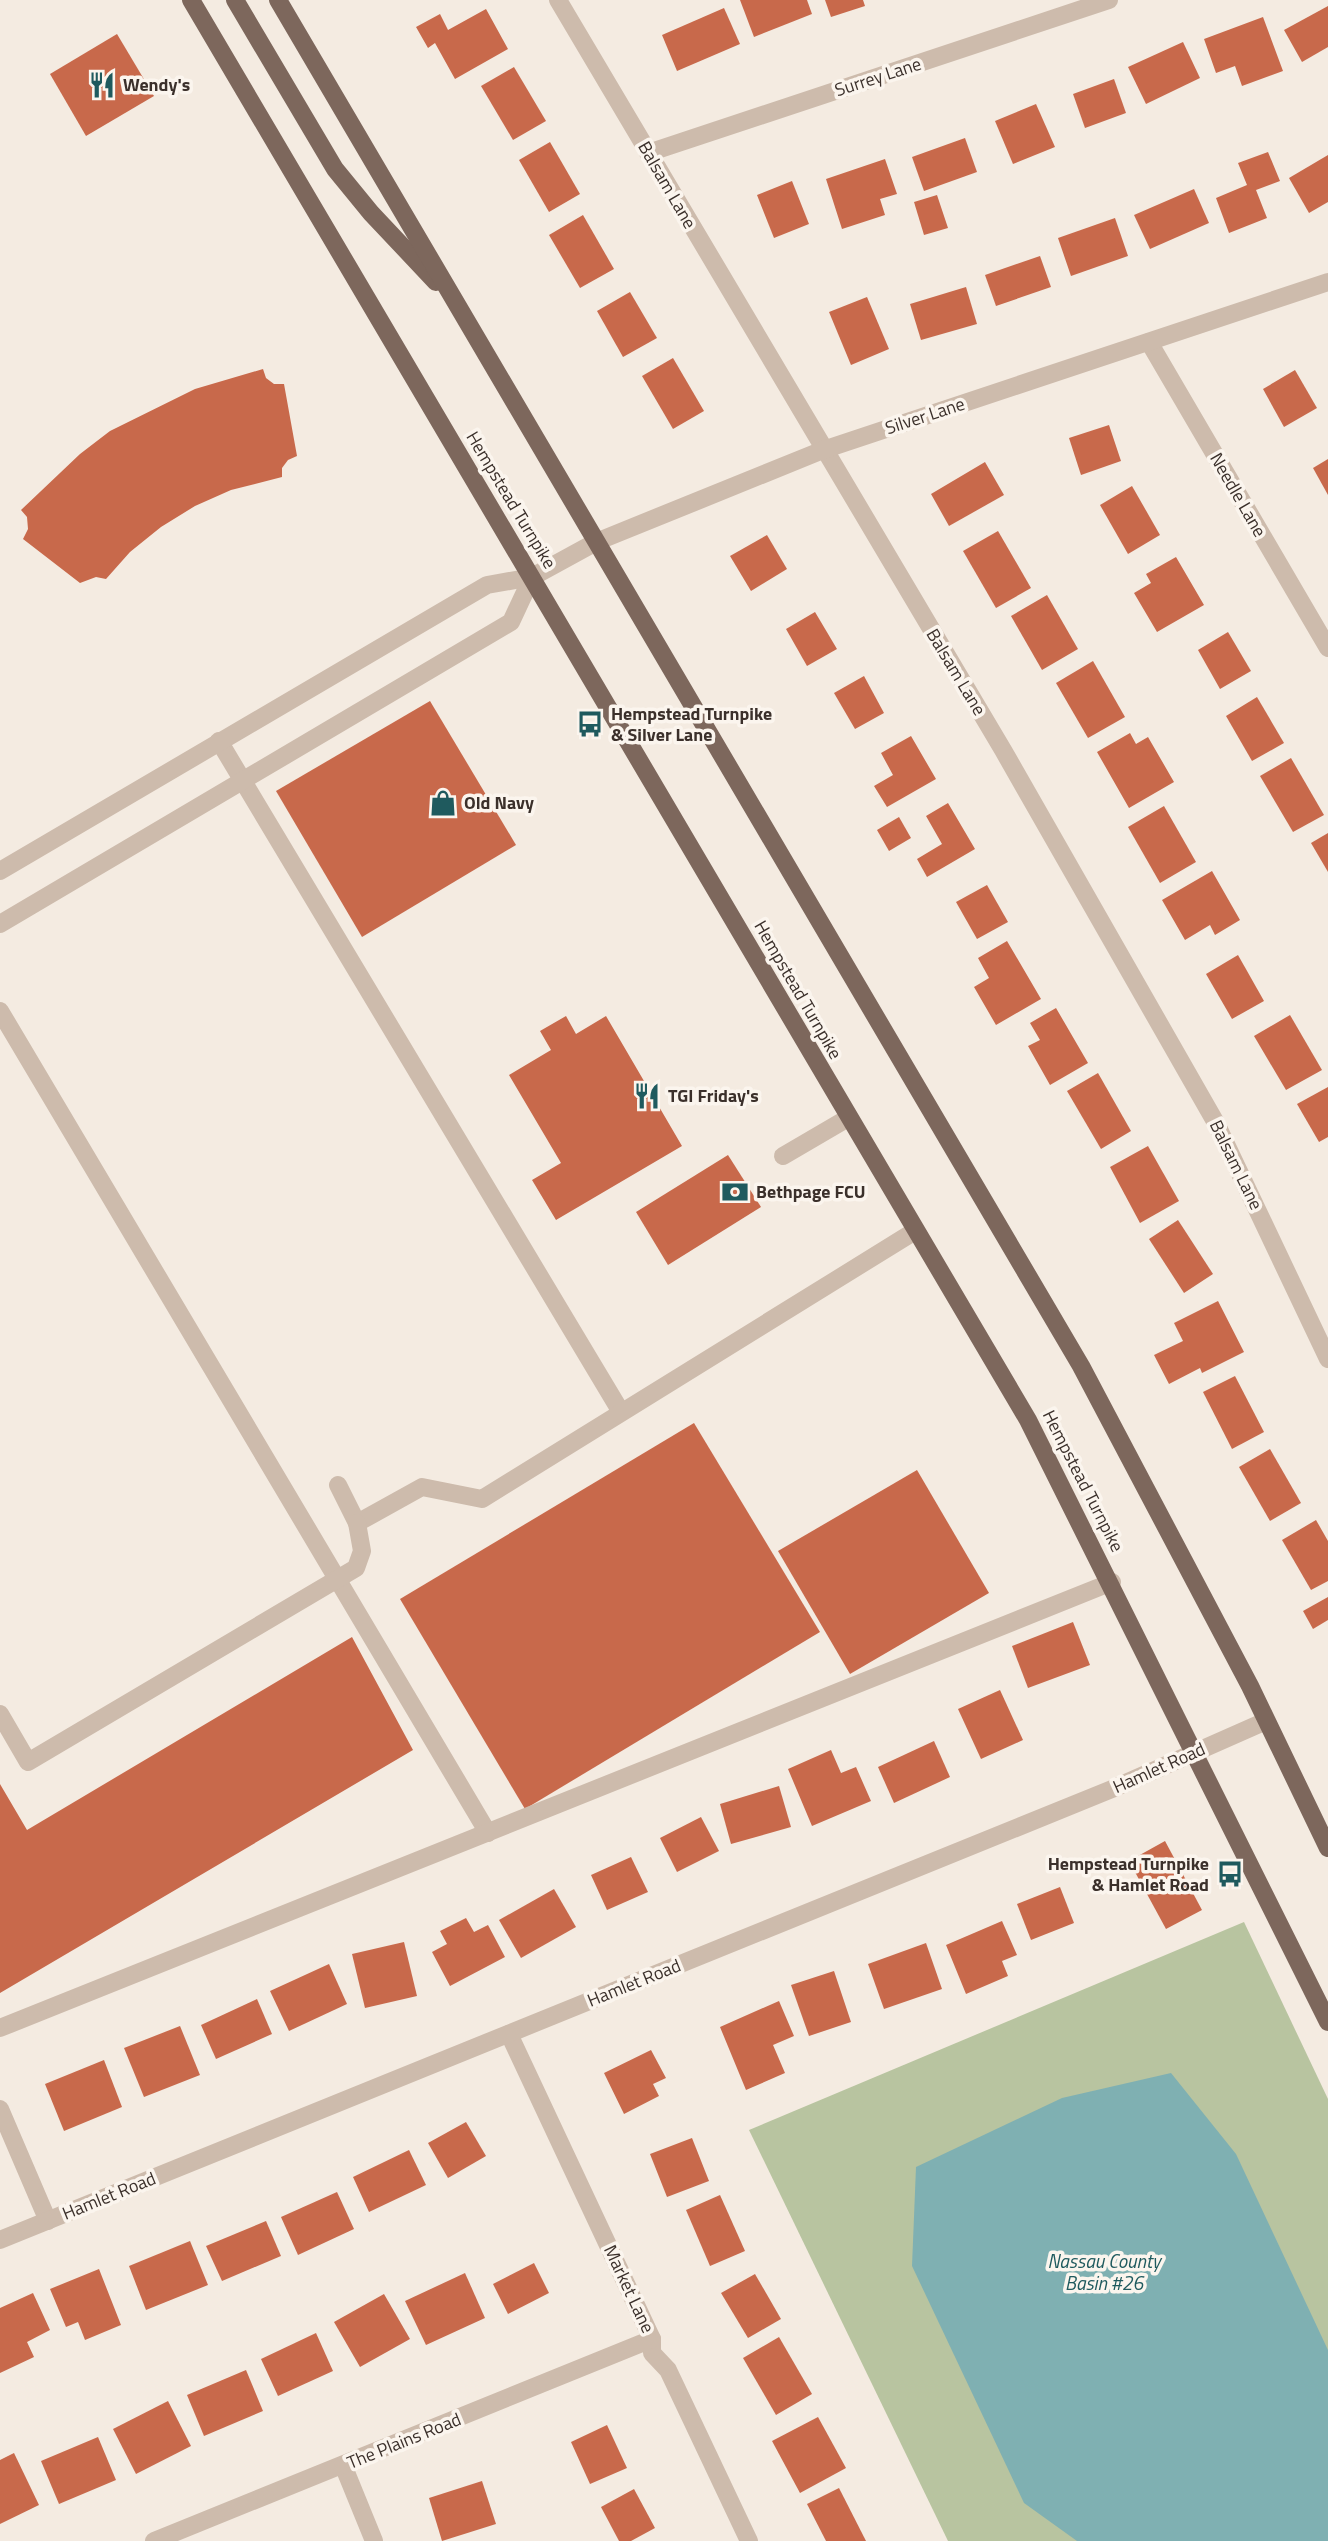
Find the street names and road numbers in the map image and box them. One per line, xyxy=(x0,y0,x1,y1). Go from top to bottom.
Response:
street label: Surrey Lane xyxy=(831,50,925,103)
street label: Balsam Lane xyxy=(631,136,703,234)
street label: Silver Lane xyxy=(882,390,968,441)
street label: Hempstead Turnpike xyxy=(460,426,563,574)
street label: Needle Lane xyxy=(1203,448,1273,542)
street label: Balsam Lane xyxy=(920,623,993,720)
street label: Hempstead Turnpike xyxy=(748,915,849,1064)
street label: Balsam Lane xyxy=(1203,1115,1270,1214)
street label: Hempstead Turnpike xyxy=(1036,1405,1131,1557)
street label: Hamlet Road xyxy=(1108,1735,1209,1800)
street label: Hamlet Road xyxy=(583,1952,685,2014)
street label: Hamlet Road xyxy=(58,2165,160,2227)
street label: Market Lane xyxy=(597,2240,662,2337)
street label: The Plains Road xyxy=(343,2405,465,2476)

